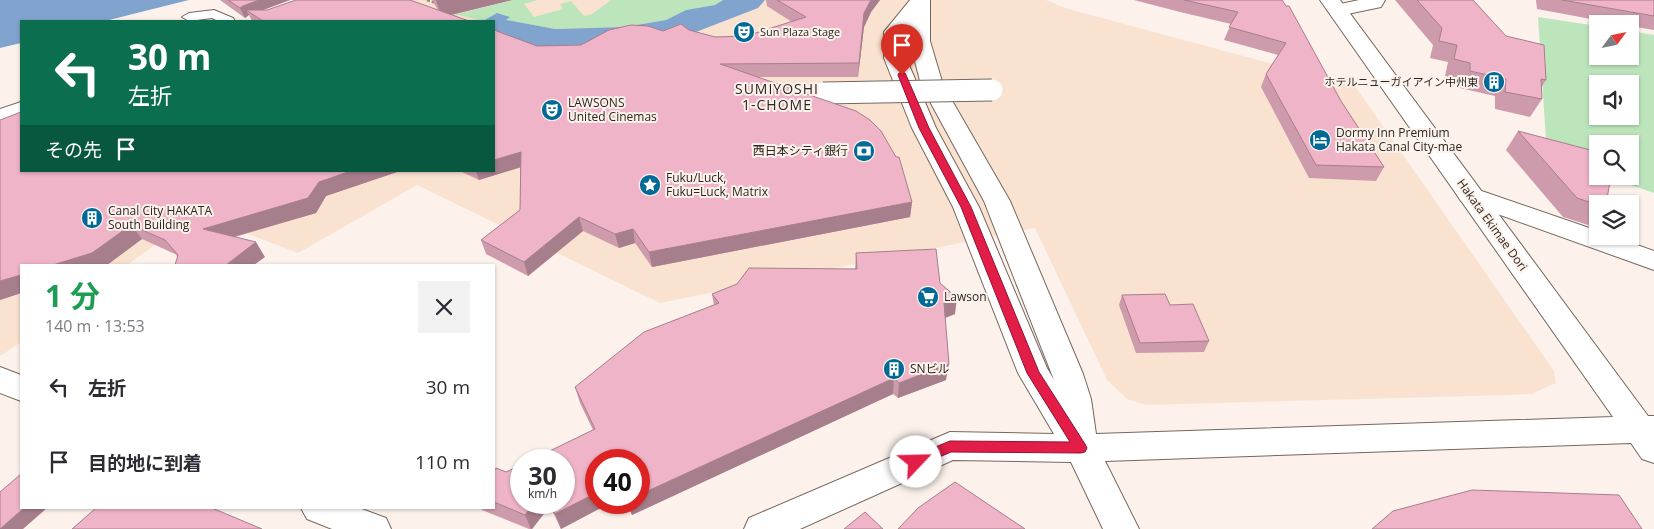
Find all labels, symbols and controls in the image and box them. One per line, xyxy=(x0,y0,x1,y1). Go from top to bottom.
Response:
north arrow xyxy=(1589,15,1639,65)
map controls xyxy=(1589,15,1639,245)
theatre icon: Sun Plaza Stage xyxy=(732,20,756,44)
place label: Sun Plaza Stage xyxy=(760,24,840,39)
pin xyxy=(881,24,923,75)
icon: arrive xyxy=(888,31,916,59)
text: 30 m xyxy=(128,33,211,80)
icon: left xyxy=(45,40,110,105)
building icon: ホテルニューガイアイン中州東 xyxy=(1482,70,1506,94)
place label: ホテルニューガイアイン中州東 xyxy=(1325,74,1478,89)
button: sound xyxy=(1589,75,1639,125)
district label: SUMIYOSHI 1-CHOME xyxy=(735,79,819,114)
text: 左折 xyxy=(128,80,172,110)
place label: LAWSONS United Cinemas xyxy=(568,94,657,125)
theatre icon: LAWSONS United Cinemas xyxy=(540,98,564,122)
place label: Dormy Inn Premium Hakata Canal City-mae xyxy=(1336,124,1462,155)
hotel icon: Dormy Inn Premium Hakata Canal City-mae xyxy=(1308,128,1332,152)
icon: arrive xyxy=(112,135,140,163)
button: search xyxy=(1589,135,1639,185)
text: その先 xyxy=(45,137,102,163)
bank icon: 西日本シティ銀行 xyxy=(852,139,876,163)
place label: 西日本シティ銀行 xyxy=(753,142,848,159)
place label: Fuku/Luck, Fuku=Luck, Matrix xyxy=(666,169,769,200)
place icon: Fuku/Luck, Fuku=Luck, Matrix xyxy=(638,173,662,197)
street label: Hakata Ekimae Dori xyxy=(1453,175,1532,274)
button: layers xyxy=(1589,195,1639,245)
place label: Canal City HAKATA South Building xyxy=(108,202,212,233)
building icon: Canal City HAKATA South Building xyxy=(80,206,104,230)
text: 1 分 xyxy=(45,275,100,316)
button: close xyxy=(418,281,470,333)
supermarket icon: Lawson xyxy=(916,285,940,309)
place label: Lawson xyxy=(944,288,987,305)
text: 140 m · 13:53 xyxy=(45,315,145,337)
building icon: SNビル xyxy=(882,357,906,381)
place label: SNビル xyxy=(910,360,950,377)
icon: left xyxy=(45,373,73,401)
text: 30 m xyxy=(426,374,470,400)
text: 左折 xyxy=(88,375,126,401)
position arrow xyxy=(889,435,941,487)
icon: arrive xyxy=(45,448,73,476)
text: 110 m xyxy=(415,449,470,475)
speed limit sign: 40 xyxy=(585,449,650,514)
text: 目的地に到着 xyxy=(88,450,202,476)
text: 30 xyxy=(528,458,557,492)
text: km/h xyxy=(528,485,557,502)

